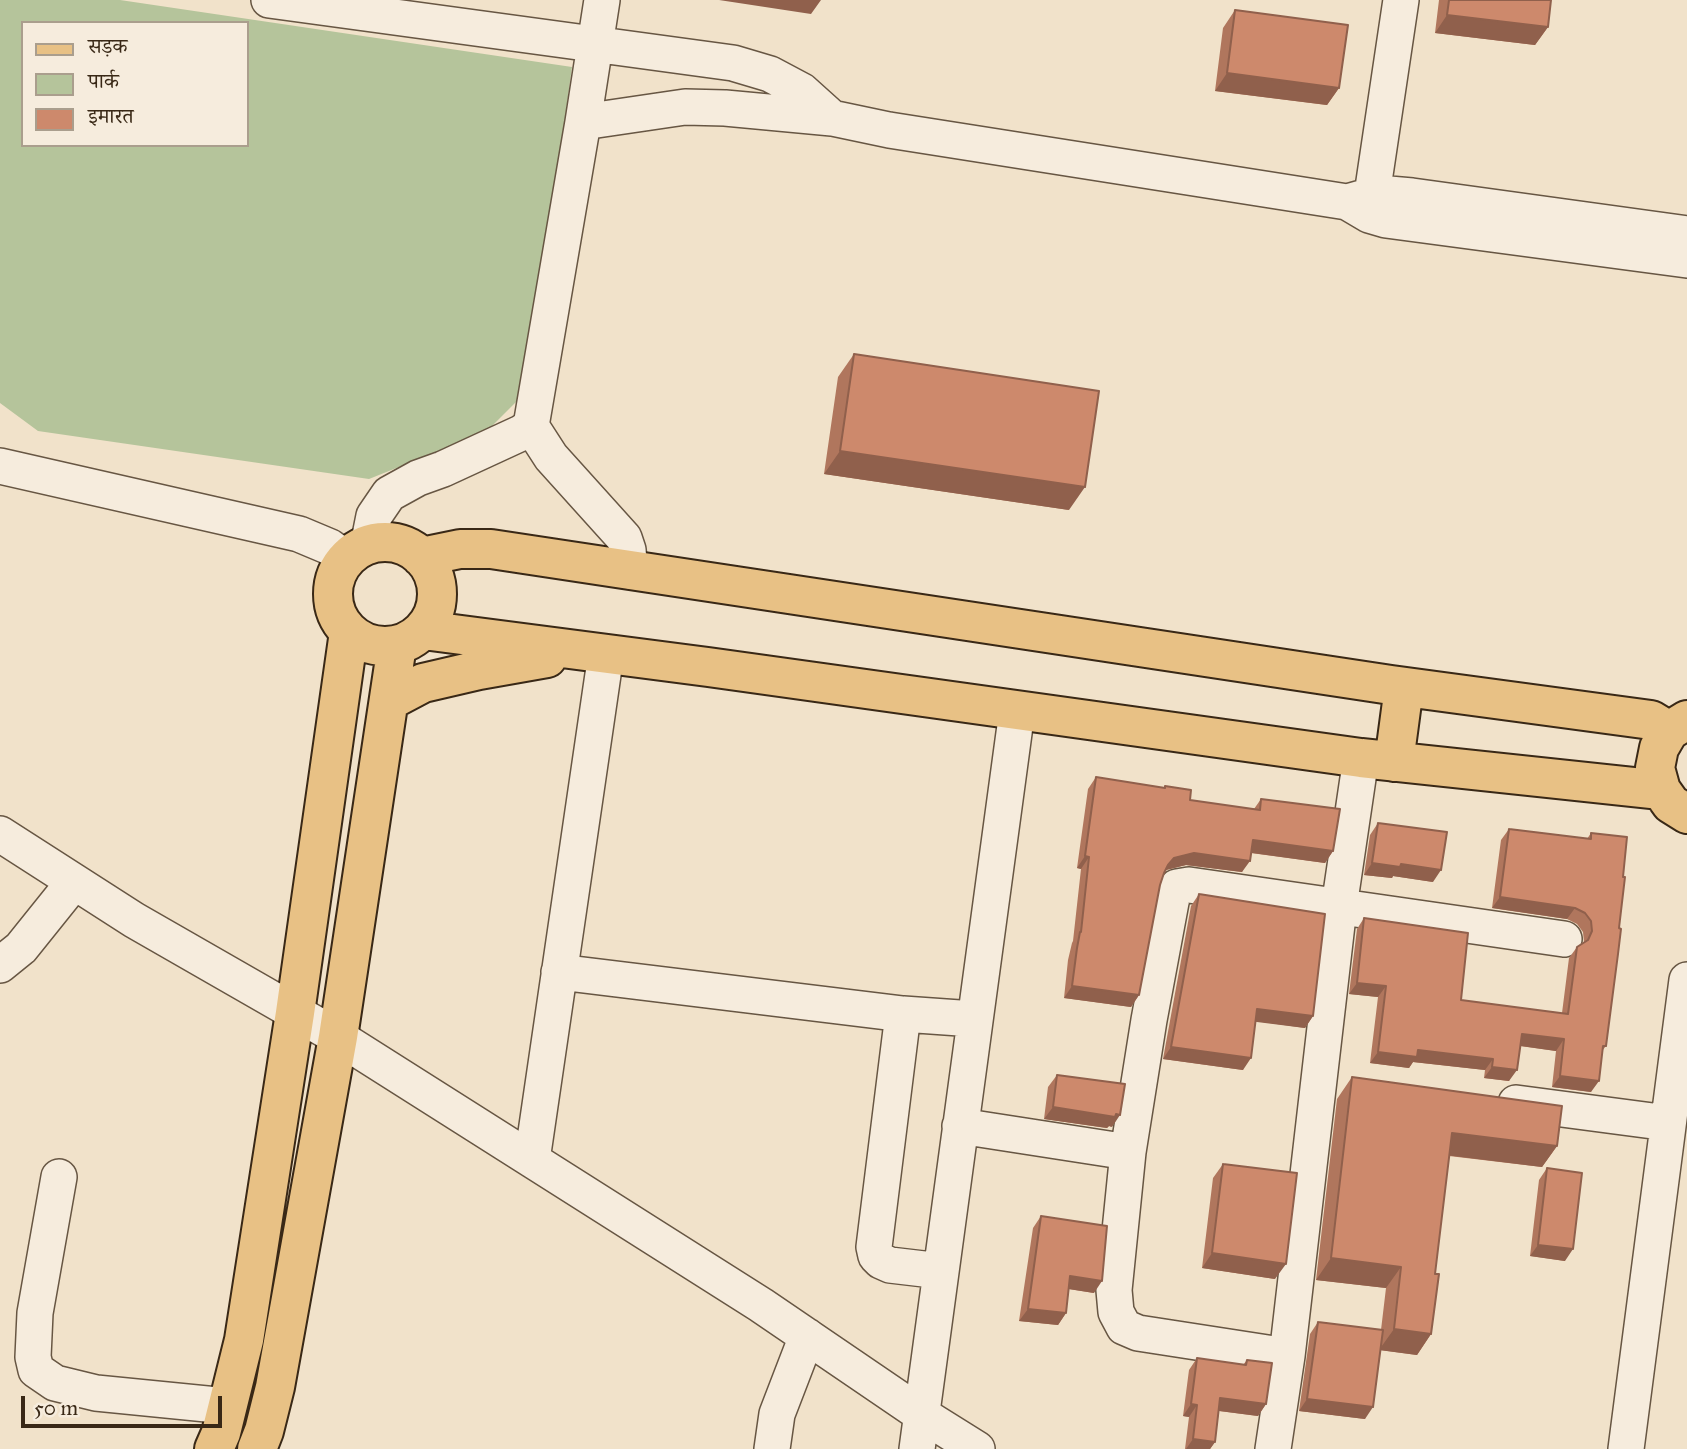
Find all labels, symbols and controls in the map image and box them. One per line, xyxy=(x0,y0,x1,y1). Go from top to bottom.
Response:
legend xyxy=(21,21,248,147)
text: सड़क xyxy=(88,33,127,59)
text: पार्क xyxy=(88,68,119,94)
text: इमारत xyxy=(88,103,134,129)
scale bar xyxy=(24,1382,226,1426)
text: 50 m xyxy=(34,1395,78,1421)

